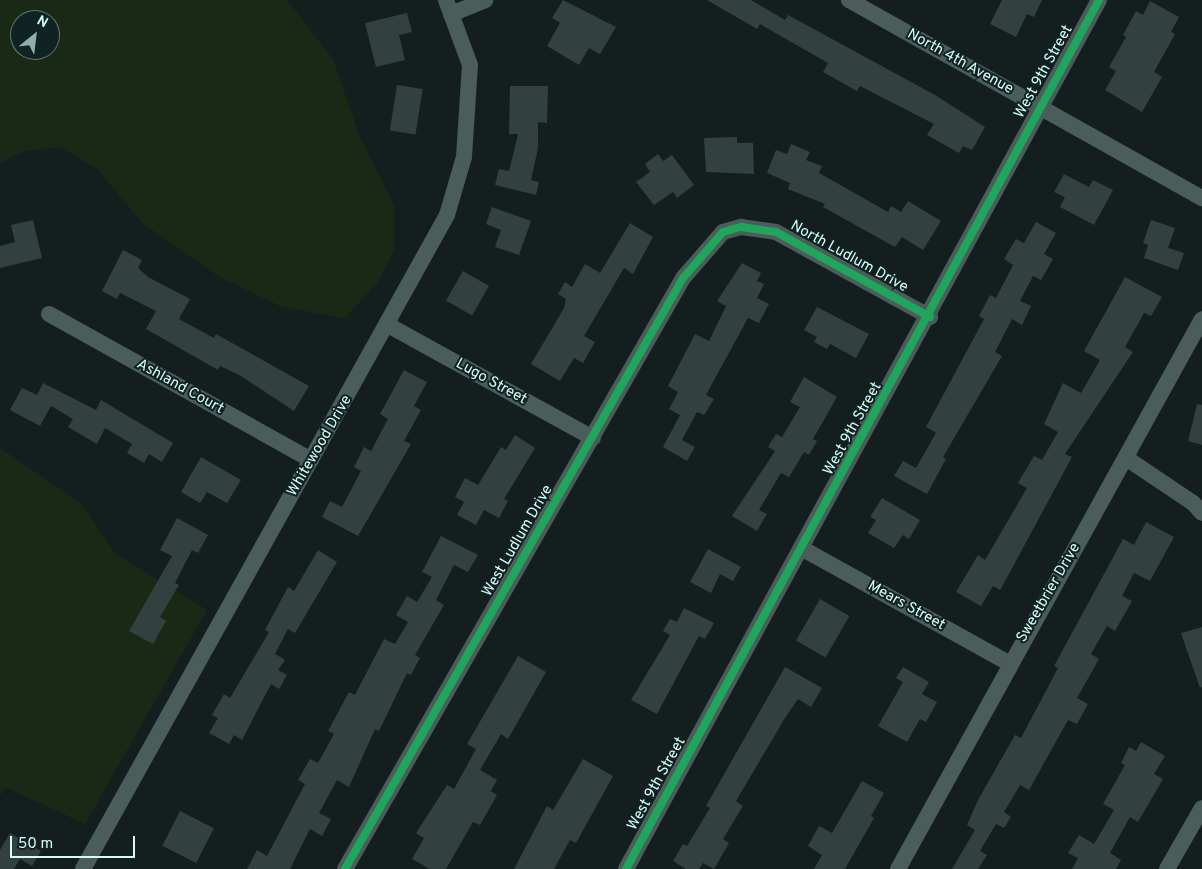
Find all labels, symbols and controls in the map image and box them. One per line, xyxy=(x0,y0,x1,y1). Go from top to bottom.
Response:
north arrow xyxy=(10,10,60,60)
text: N xyxy=(34,12,51,32)
street label: West 9th Street xyxy=(1011,22,1077,122)
street label: North 4th Avenue xyxy=(904,25,1016,99)
street label: North Ludlum Drive xyxy=(787,217,911,297)
street label: Lugo Street xyxy=(452,355,530,409)
street label: Ashland Court xyxy=(133,356,227,418)
street label: West 9th Street xyxy=(820,379,886,479)
street label: Whitewood Drive xyxy=(284,392,356,500)
street label: West Ludlum Drive xyxy=(479,482,557,600)
street label: Sweetbrier Drive xyxy=(1013,540,1085,646)
street label: Mears Street xyxy=(864,577,948,635)
street label: West 9th Street xyxy=(624,734,690,834)
scale bar xyxy=(12,826,138,858)
text: 50 m xyxy=(18,835,53,854)

